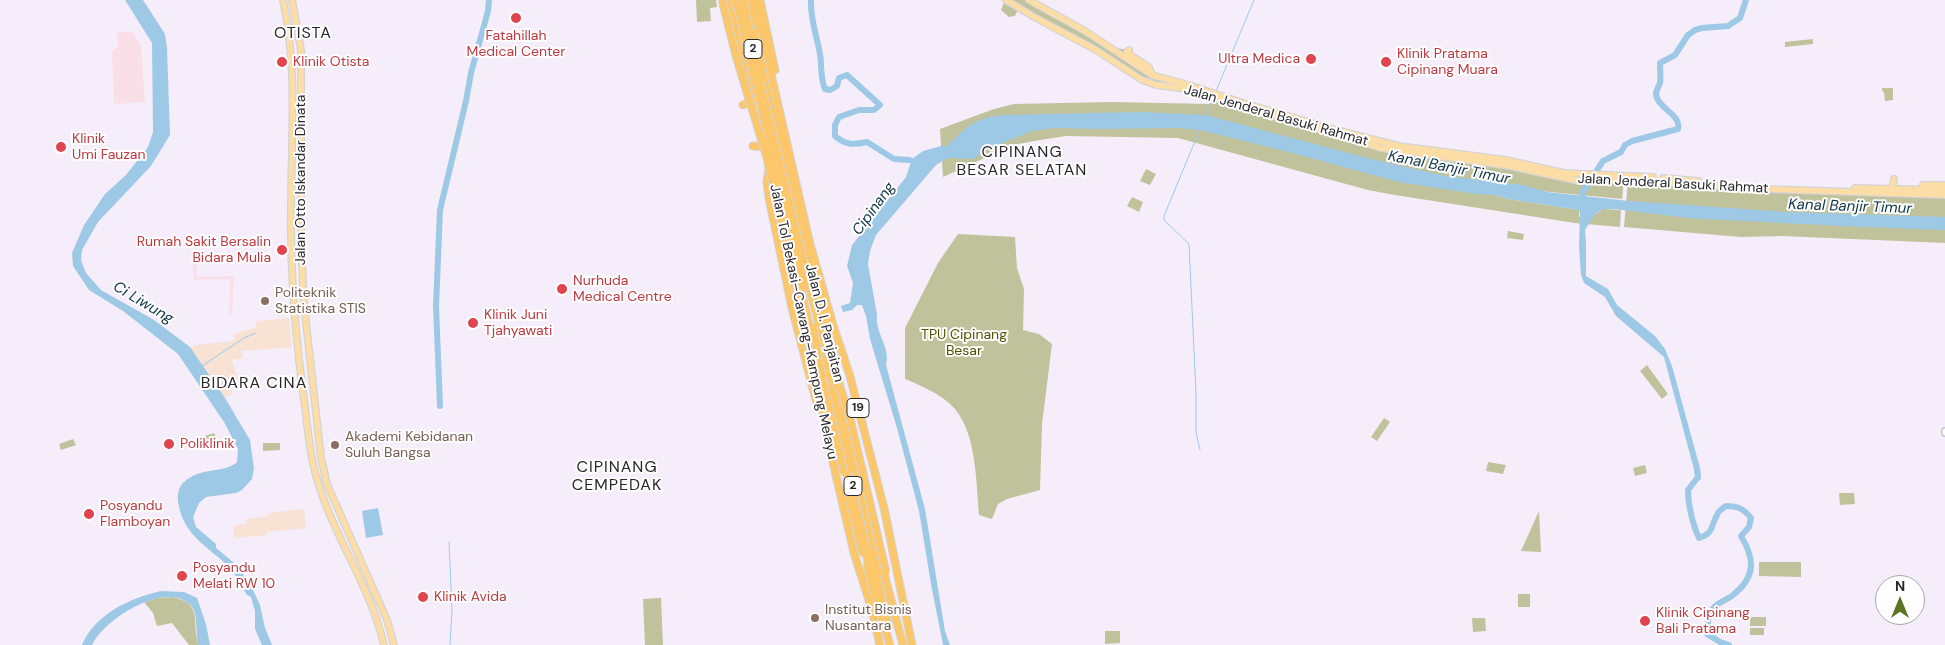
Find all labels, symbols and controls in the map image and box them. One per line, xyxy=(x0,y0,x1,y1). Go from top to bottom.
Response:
marker: Fatahillah Medical Center xyxy=(509,11,523,25)
district label: OTISTA xyxy=(273,24,333,44)
place label: Fatahillah Medical Center xyxy=(467,28,565,60)
road number: 2 xyxy=(744,40,762,59)
place label: Klinik Pratama Cipinang Muara xyxy=(1397,46,1498,78)
place label: Ultra Medica xyxy=(1218,51,1300,67)
marker: Ultra Medica xyxy=(1304,52,1318,66)
place label: Klinik Otista xyxy=(293,54,369,70)
marker: Klinik Otista xyxy=(275,55,289,69)
marker: Klinik Pratama Cipinang Muara xyxy=(1379,55,1393,69)
street label: Jalan Jenderal Basuki Rahmat xyxy=(1182,82,1370,150)
street label: Jalan Otto Iskandar Dinata xyxy=(293,95,309,265)
place label: Klinik Umi Fauzan xyxy=(72,131,145,164)
marker: Klinik Umi Fauzan xyxy=(54,140,68,154)
district label: CIPINANG BESAR SELATAN xyxy=(955,143,1089,181)
water label: Kanal Banjir Timur xyxy=(1387,147,1511,189)
street label: Jalan Jenderal Basuki Rahmat xyxy=(1577,171,1769,197)
water label: Cipinang xyxy=(849,179,899,239)
street label: Jalan Tol Bekasi–Cawang–Kampung Melayu xyxy=(766,183,840,461)
water label: Kanal Banjir Timur xyxy=(1788,196,1912,218)
place label: Rumah Sakit Bersalin Bidara Mulia xyxy=(137,234,271,266)
marker: Rumah Sakit Bersalin Bidara Mulia xyxy=(275,243,289,257)
street label: Jalan D. I. Panjaitan xyxy=(801,262,847,384)
place label: Nurhuda Medical Centre xyxy=(573,273,672,306)
water label: Ci Liwung xyxy=(110,278,176,328)
marker: Nurhuda Medical Centre xyxy=(555,282,569,296)
place label: Politeknik Statistika STIS xyxy=(275,285,366,318)
marker: Politeknik Statistika STIS xyxy=(259,295,271,307)
place label: Klinik Juni Tjahyawati xyxy=(484,307,552,340)
marker: Klinik Juni Tjahyawati xyxy=(466,316,480,330)
park label: TPU Cipinang Besar xyxy=(921,327,1007,360)
district label: BIDARA CINA xyxy=(199,374,309,394)
road number: 19 xyxy=(847,398,869,418)
place label: Akademi Kebidanan Suluh Bangsa xyxy=(345,429,473,462)
place label: Poliklinik xyxy=(180,436,234,452)
marker: Poliklinik xyxy=(162,437,176,451)
marker: Akademi Kebidanan Suluh Bangsa xyxy=(329,439,341,451)
district label: CIPINANG CEMPEDAK xyxy=(571,458,663,496)
road number: 2 xyxy=(844,476,862,496)
place label: Posyandu Flamboyan xyxy=(100,498,170,530)
marker: Posyandu Flamboyan xyxy=(82,507,96,521)
place label: Posyandu Melati RW 10 xyxy=(193,560,275,592)
marker: Posyandu Melati RW 10 xyxy=(175,569,189,583)
north arrow xyxy=(1875,575,1925,625)
text: N xyxy=(1895,577,1905,595)
place label: Klinik Avida xyxy=(434,589,507,605)
marker: Klinik Avida xyxy=(416,590,430,604)
place label: Institut Bisnis Nusantara xyxy=(825,602,912,634)
place label: Klinik Cipinang Bali Pratama xyxy=(1656,605,1750,638)
marker: Institut Bisnis Nusantara xyxy=(809,612,821,624)
marker: Klinik Cipinang Bali Pratama xyxy=(1638,614,1652,628)

